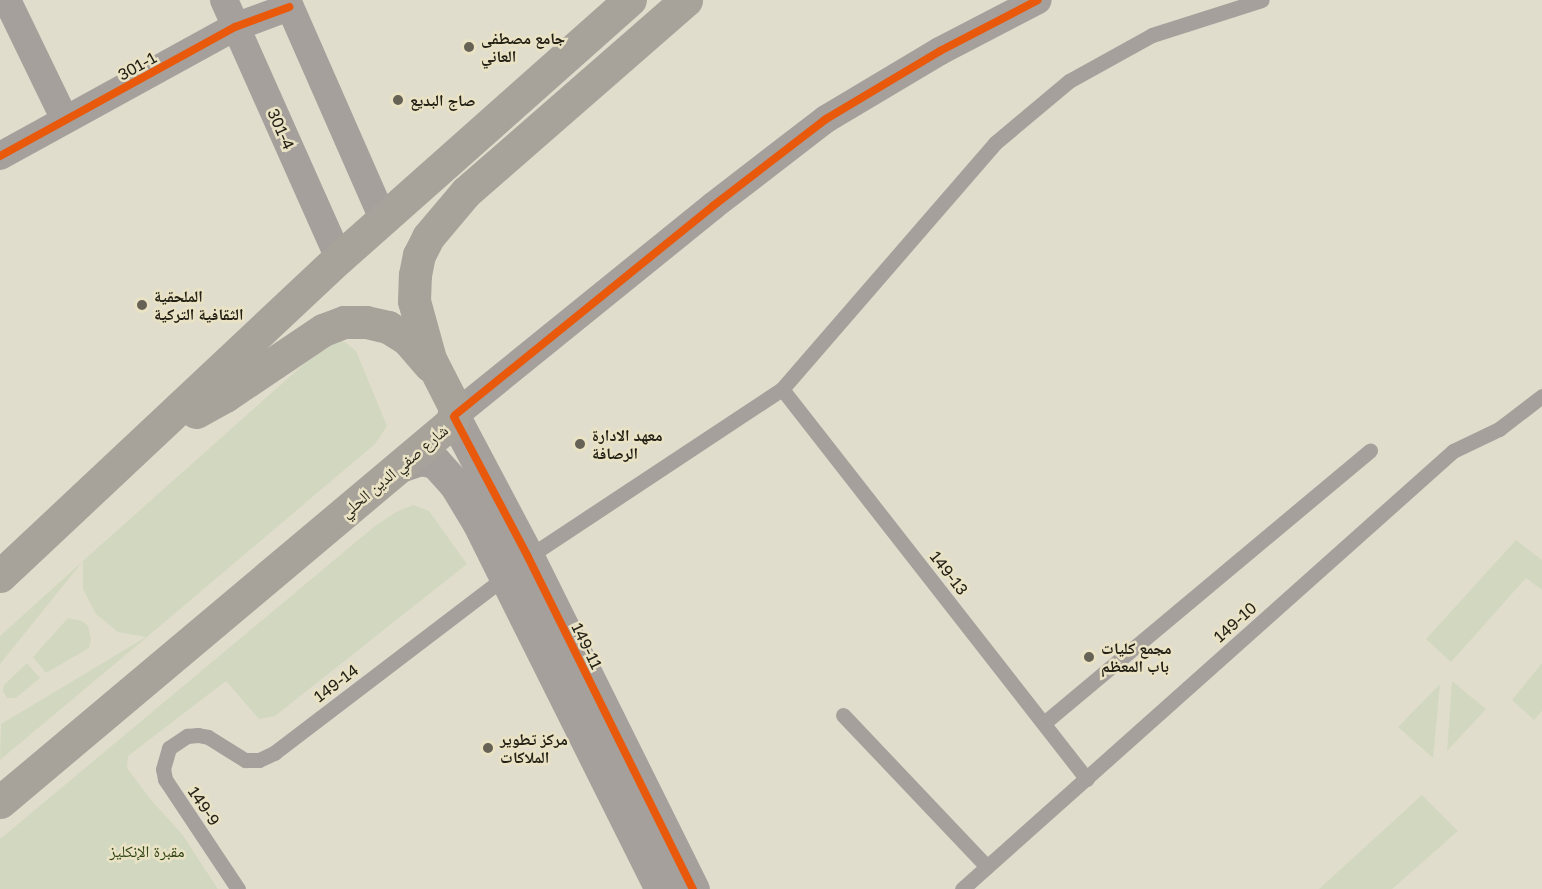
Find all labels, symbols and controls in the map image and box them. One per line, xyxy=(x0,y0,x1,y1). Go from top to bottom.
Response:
place label: جامع مصطفى العاني xyxy=(481,28,565,66)
marker: جامع مصطفى العاني xyxy=(462,40,476,54)
street label: 301-1 xyxy=(114,48,160,84)
place label: صاج البديع xyxy=(410,90,475,110)
marker: صاج البديع xyxy=(391,93,405,107)
street label: 301-4 xyxy=(264,106,298,152)
place label: الملحقية الثقافية التركية xyxy=(154,286,243,324)
marker: الملحقية الثقافية التركية xyxy=(135,298,149,312)
street label: شارع صفي الدين الحلي xyxy=(336,420,452,522)
place label: معهد الادارة الرصافة xyxy=(592,425,662,463)
marker: معهد الادارة الرصافة xyxy=(573,437,587,451)
street label: 149-13 xyxy=(926,547,972,599)
street label: 149-10 xyxy=(1210,598,1260,646)
street label: 149-11 xyxy=(568,620,606,672)
place label: مجمع كليات باب المعظم xyxy=(1101,638,1172,676)
marker: مجمع كليات باب المعظم xyxy=(1082,650,1096,664)
street label: 149-14 xyxy=(310,660,362,706)
place label: مركز تطوير الملاكات xyxy=(500,729,568,767)
marker: مركز تطوير الملاكات xyxy=(481,741,495,755)
street label: 149-9 xyxy=(184,783,224,829)
park label: مقبرة الإنكليز xyxy=(109,841,185,861)

